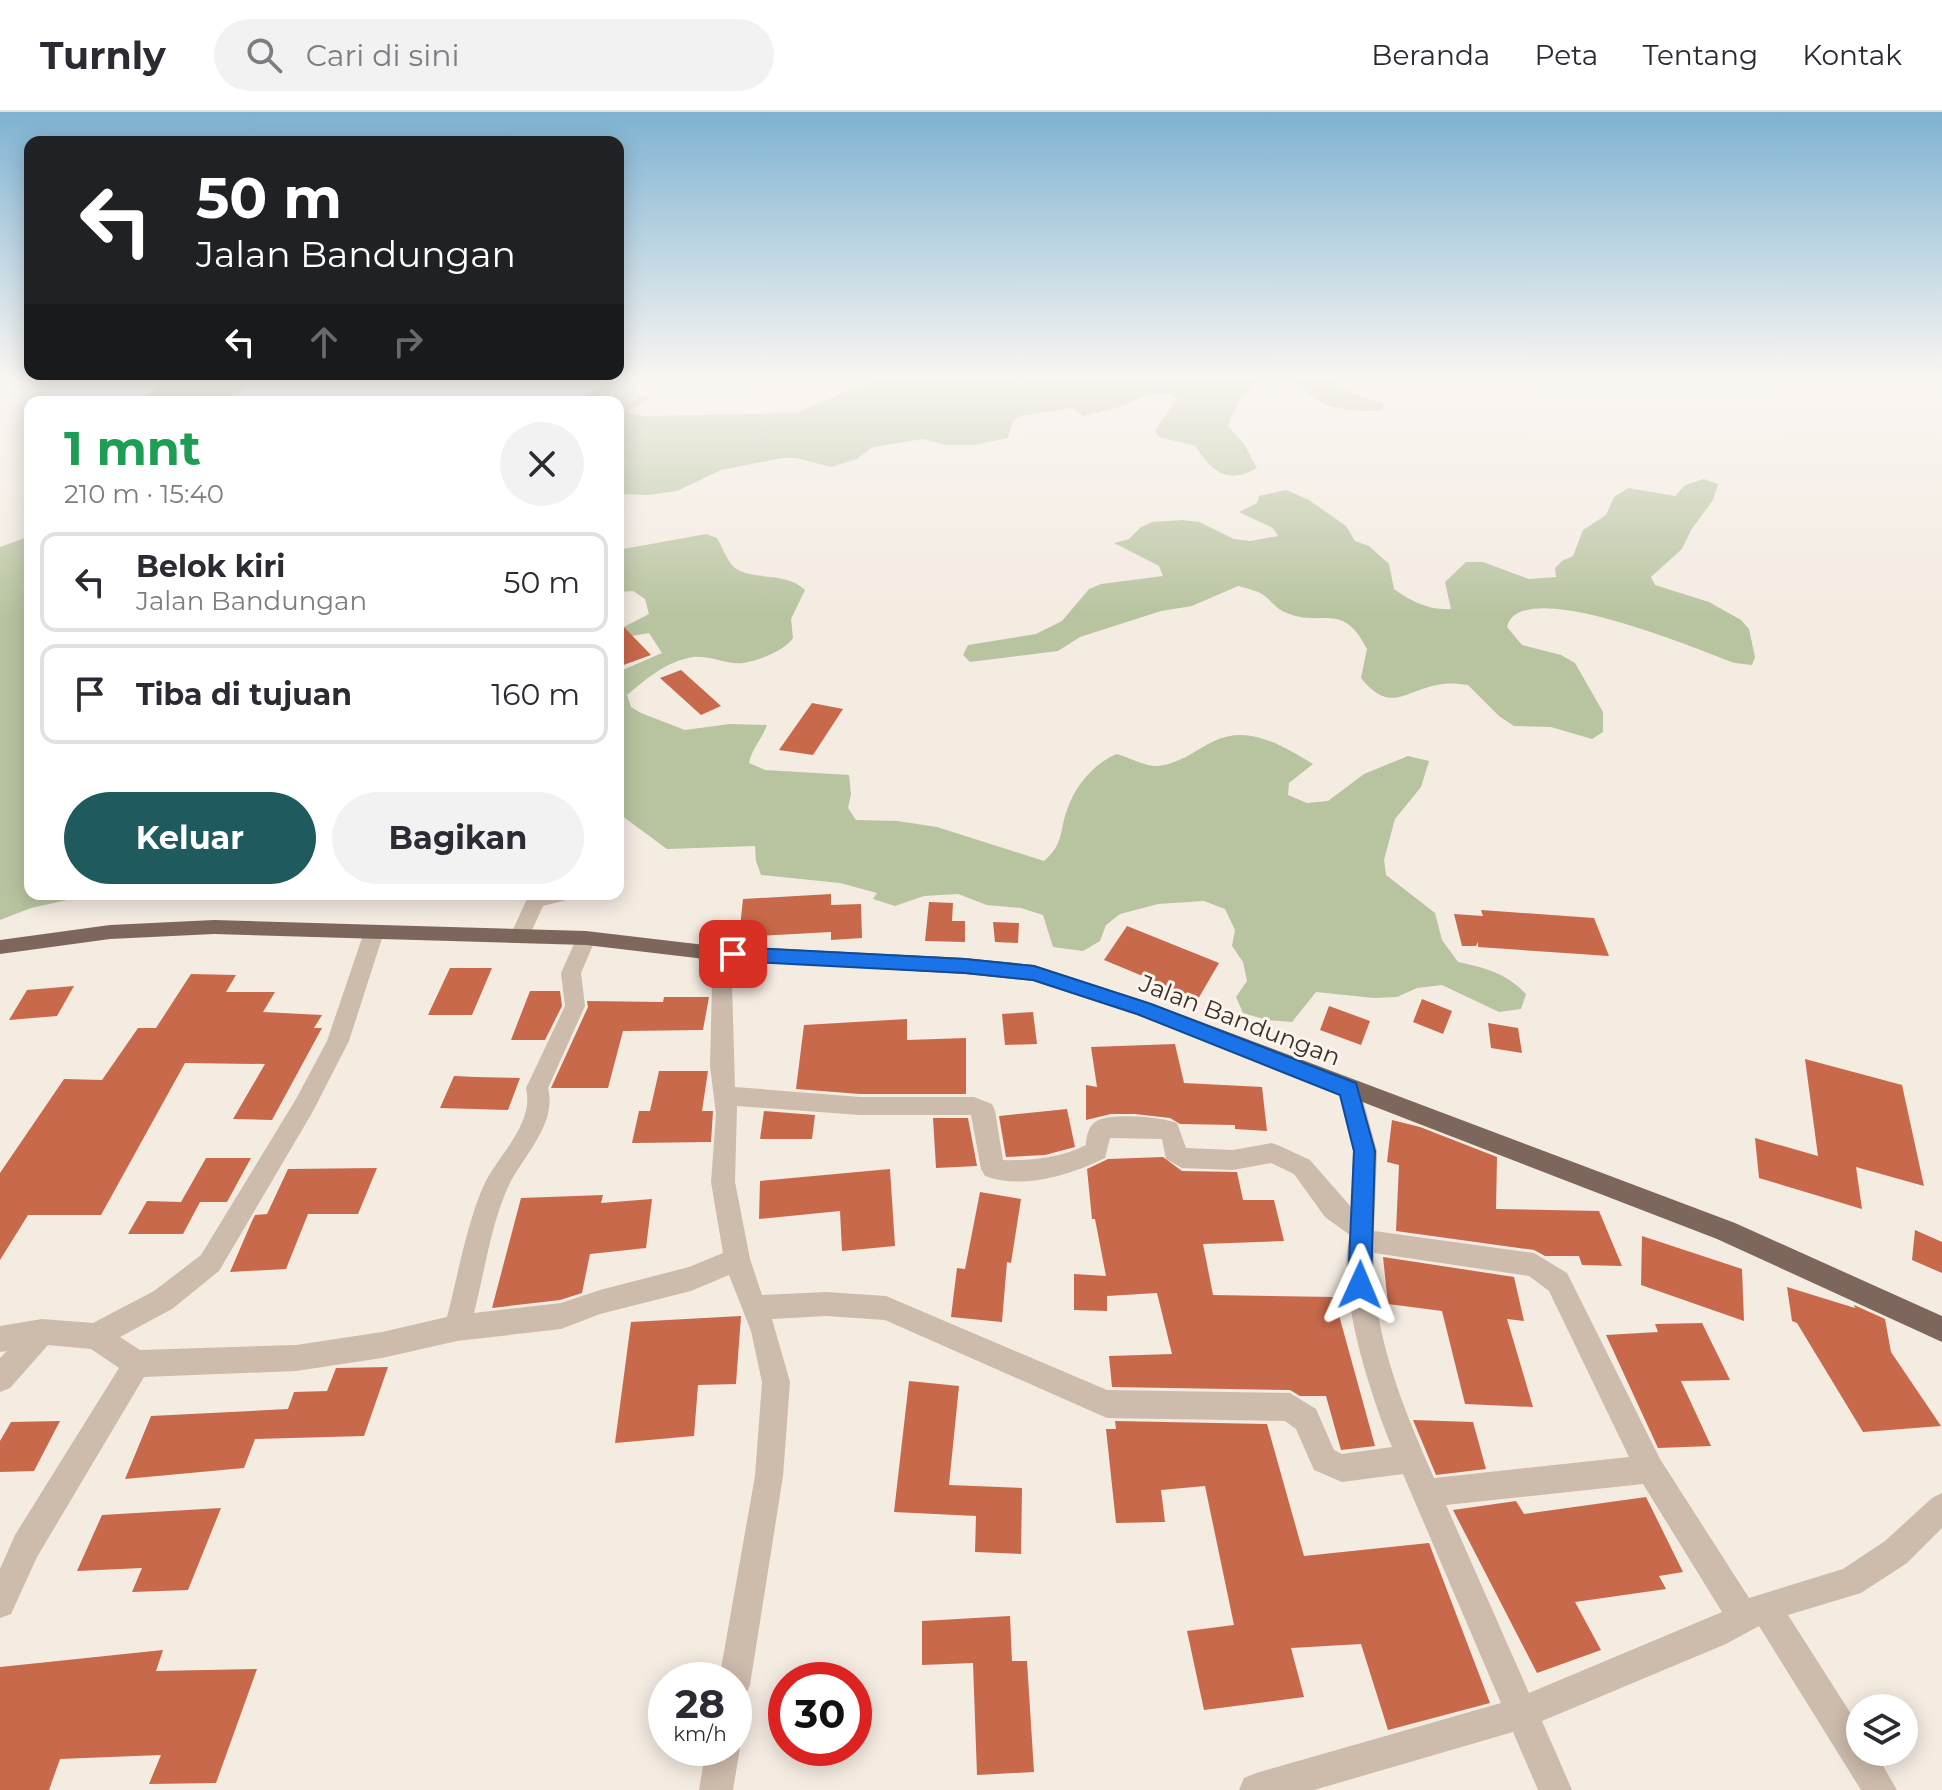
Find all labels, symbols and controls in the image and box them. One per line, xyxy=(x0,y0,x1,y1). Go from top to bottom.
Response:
search box xyxy=(214,19,774,91)
text: Turnly xyxy=(40,32,166,79)
icon: search xyxy=(242,33,286,77)
text: Cari di sini xyxy=(306,37,460,74)
text: Beranda xyxy=(1371,38,1490,72)
text: Peta xyxy=(1534,38,1598,72)
text: Tentang xyxy=(1642,38,1758,72)
text: Kontak xyxy=(1802,38,1902,72)
text: 50 m xyxy=(196,164,342,232)
icon: left xyxy=(64,168,168,272)
text: Jalan Bandungan xyxy=(196,232,516,276)
icon: left xyxy=(218,320,262,364)
icon: ahead xyxy=(302,320,346,364)
icon: right xyxy=(386,320,430,364)
text: 1 mnt xyxy=(64,419,201,477)
button: close xyxy=(500,422,584,506)
text: 210 m · 15:40 xyxy=(64,478,224,510)
text: Belok kiri xyxy=(136,548,285,585)
icon: left xyxy=(68,560,112,604)
text: 50 m xyxy=(503,564,580,601)
text: Jalan Bandungan xyxy=(136,585,367,617)
icon: arrive xyxy=(68,672,112,716)
text: Tiba di tujuan xyxy=(136,676,352,713)
text: 160 m xyxy=(491,676,580,713)
button: Keluar xyxy=(64,792,316,884)
button: Bagikan xyxy=(332,792,584,884)
pin xyxy=(699,920,767,988)
icon: arrive xyxy=(711,932,755,976)
street label: Jalan Bandungan xyxy=(1134,968,1345,1072)
position arrow xyxy=(1318,1243,1402,1327)
speed limit sign: 30 xyxy=(768,1662,872,1766)
text: 28 xyxy=(675,1679,725,1728)
map controls xyxy=(1846,1694,1918,1766)
button: layers xyxy=(1846,1694,1918,1766)
text: km/h xyxy=(673,1722,727,1746)

